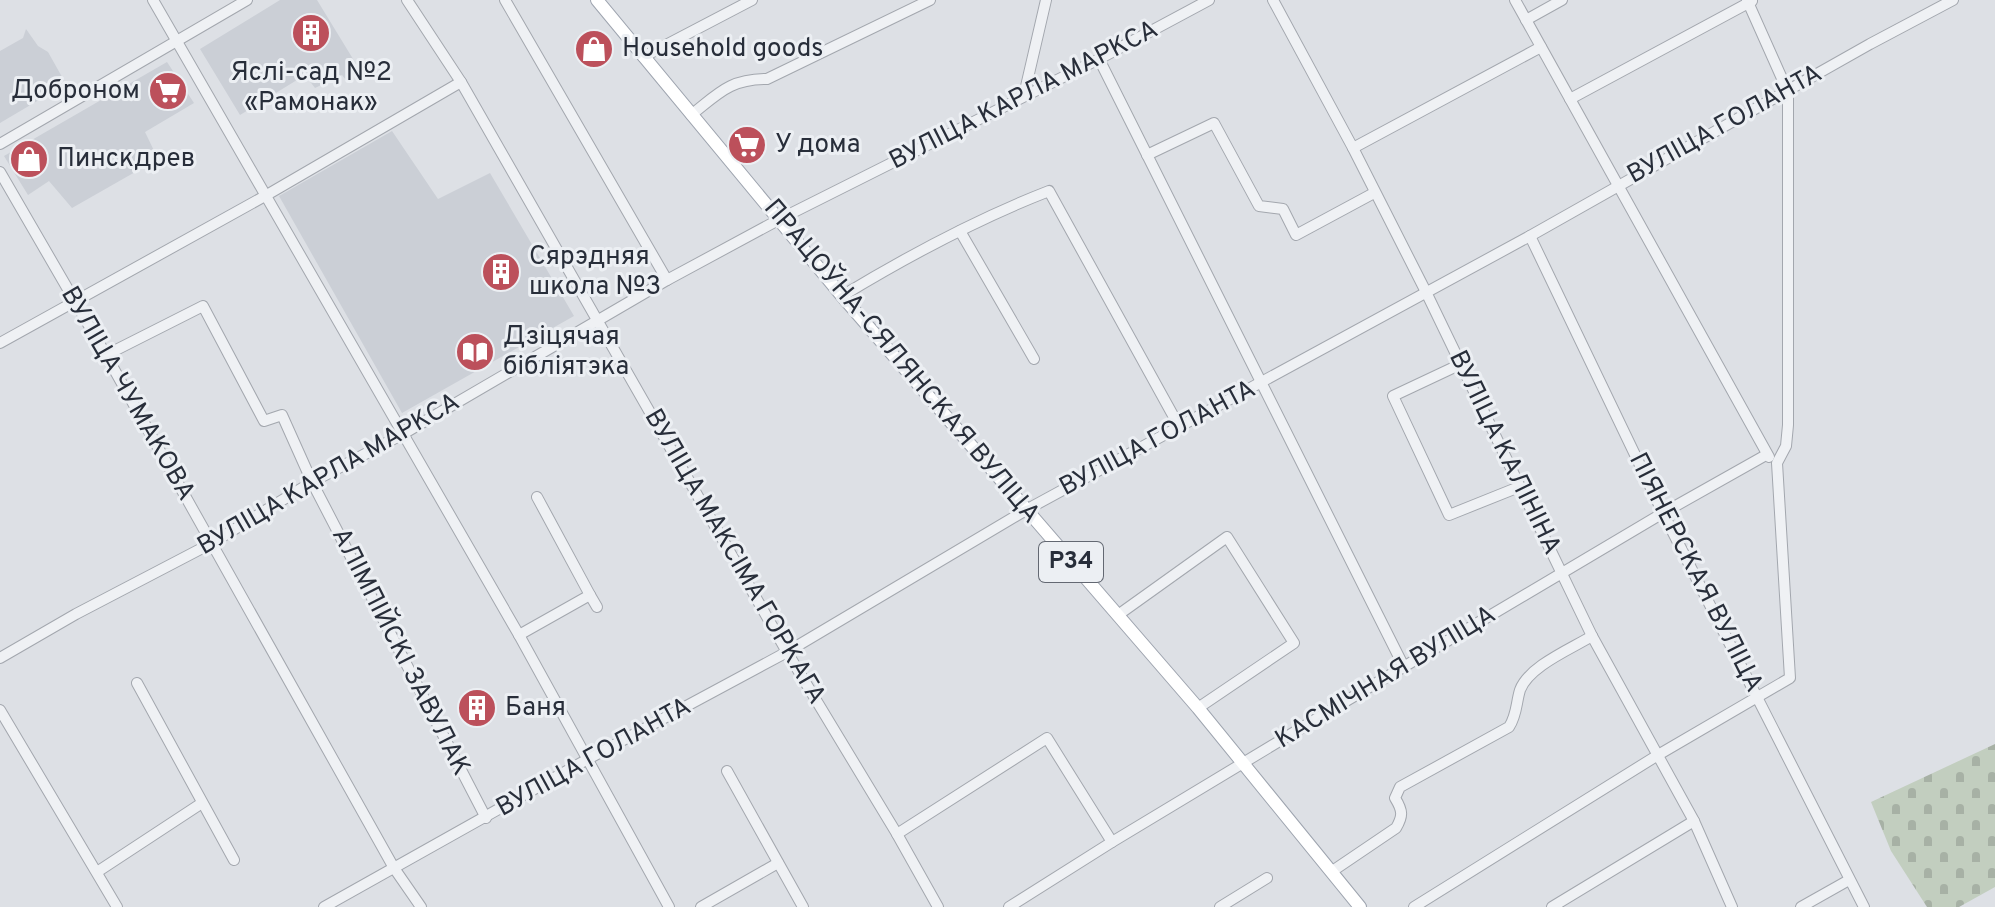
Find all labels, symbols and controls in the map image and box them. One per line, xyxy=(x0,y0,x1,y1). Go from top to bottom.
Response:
building icon: Яслі-сад №2 «Рамонак» xyxy=(290,12,332,54)
street label: ВУЛІЦА КАРЛА МАРКСА xyxy=(884,14,1164,178)
shop icon: Household goods xyxy=(573,28,615,70)
place label: Household goods xyxy=(622,33,824,66)
place label: Яслі-сад №2 «Рамонак» xyxy=(230,57,392,120)
street label: ВУЛІЦА ГОЛАНТА xyxy=(1622,58,1828,192)
supermarket icon: Доброном xyxy=(147,70,189,112)
place label: Доброном xyxy=(11,75,140,108)
supermarket icon: У дома xyxy=(726,124,768,166)
place label: У дома xyxy=(775,129,860,162)
shop icon: Пинскдрев xyxy=(8,138,50,180)
place label: Пинскдрев xyxy=(57,143,195,176)
street label: ПРАЦОЎНА-СЯЛЯНСКАЯ ВУЛІЦА xyxy=(755,192,1048,531)
place label: Сярэдняя школа №3 xyxy=(529,241,661,304)
building icon: Сярэдняя школа №3 xyxy=(480,251,522,293)
street label: ВУЛІЦА ЧУМАКОВА xyxy=(52,281,202,507)
place label: Дзіцячая бібліятэка xyxy=(503,321,629,384)
library icon: Дзіцячая бібліятэка xyxy=(454,331,496,373)
street label: ВУЛІЦА КАЛІНІНА xyxy=(1440,345,1568,561)
street label: ВУЛІЦА ГОЛАНТА xyxy=(1054,373,1262,505)
street label: ВУЛІЦА КАРЛА МАРКСА xyxy=(192,386,466,564)
street label: ВУЛІЦА МАКСІМА ГОРКАГА xyxy=(636,404,832,710)
street label: ПІЯНЕРСКАЯ ВУЛІЦА xyxy=(1620,448,1770,698)
street label: АЛІМПІЙСКІ ЗАВУЛАК xyxy=(323,522,479,781)
road number: Р34 xyxy=(1039,542,1103,582)
street label: КАСМІЧНАЯ ВУЛІЦА xyxy=(1270,599,1502,757)
building icon: Баня xyxy=(456,687,498,729)
street label: ВУЛІЦА ГОЛАНТА xyxy=(491,691,697,825)
place label: Баня xyxy=(505,692,566,725)

